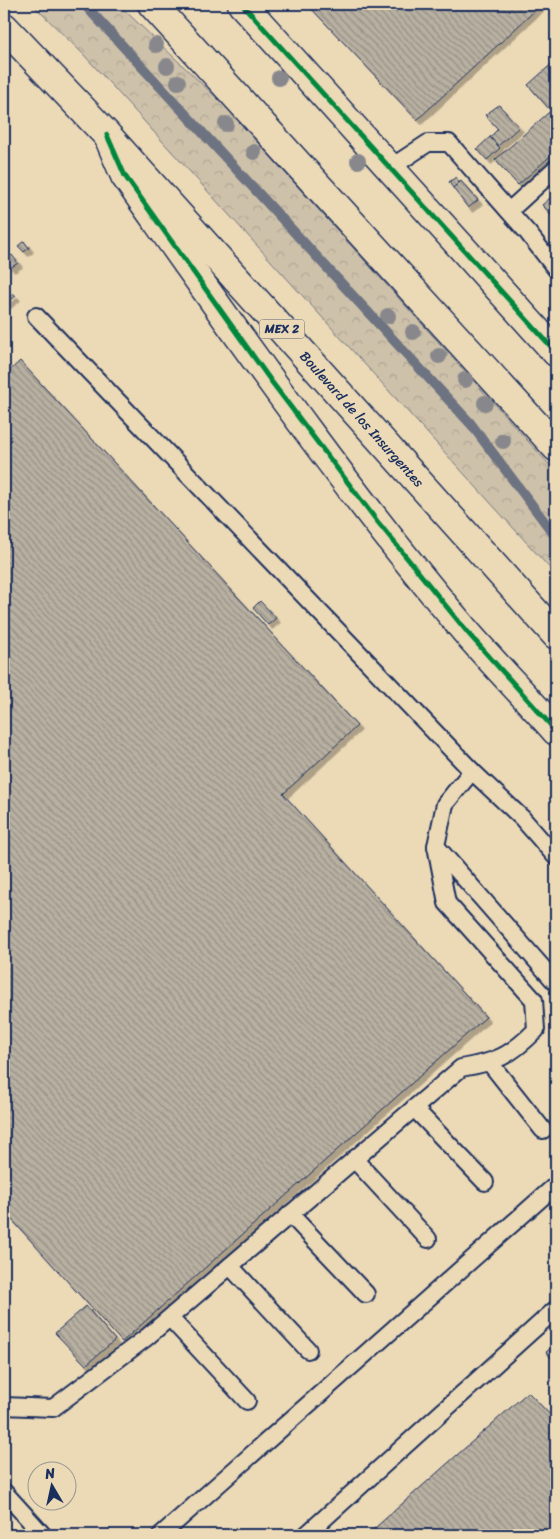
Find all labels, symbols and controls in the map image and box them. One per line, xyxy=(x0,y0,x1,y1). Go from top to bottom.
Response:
road number: MEX 2 xyxy=(260,320,304,338)
street label: Boulevard de los Insurgentes xyxy=(293,345,430,494)
text: N xyxy=(42,1461,57,1487)
north arrow xyxy=(28,1462,78,1512)

